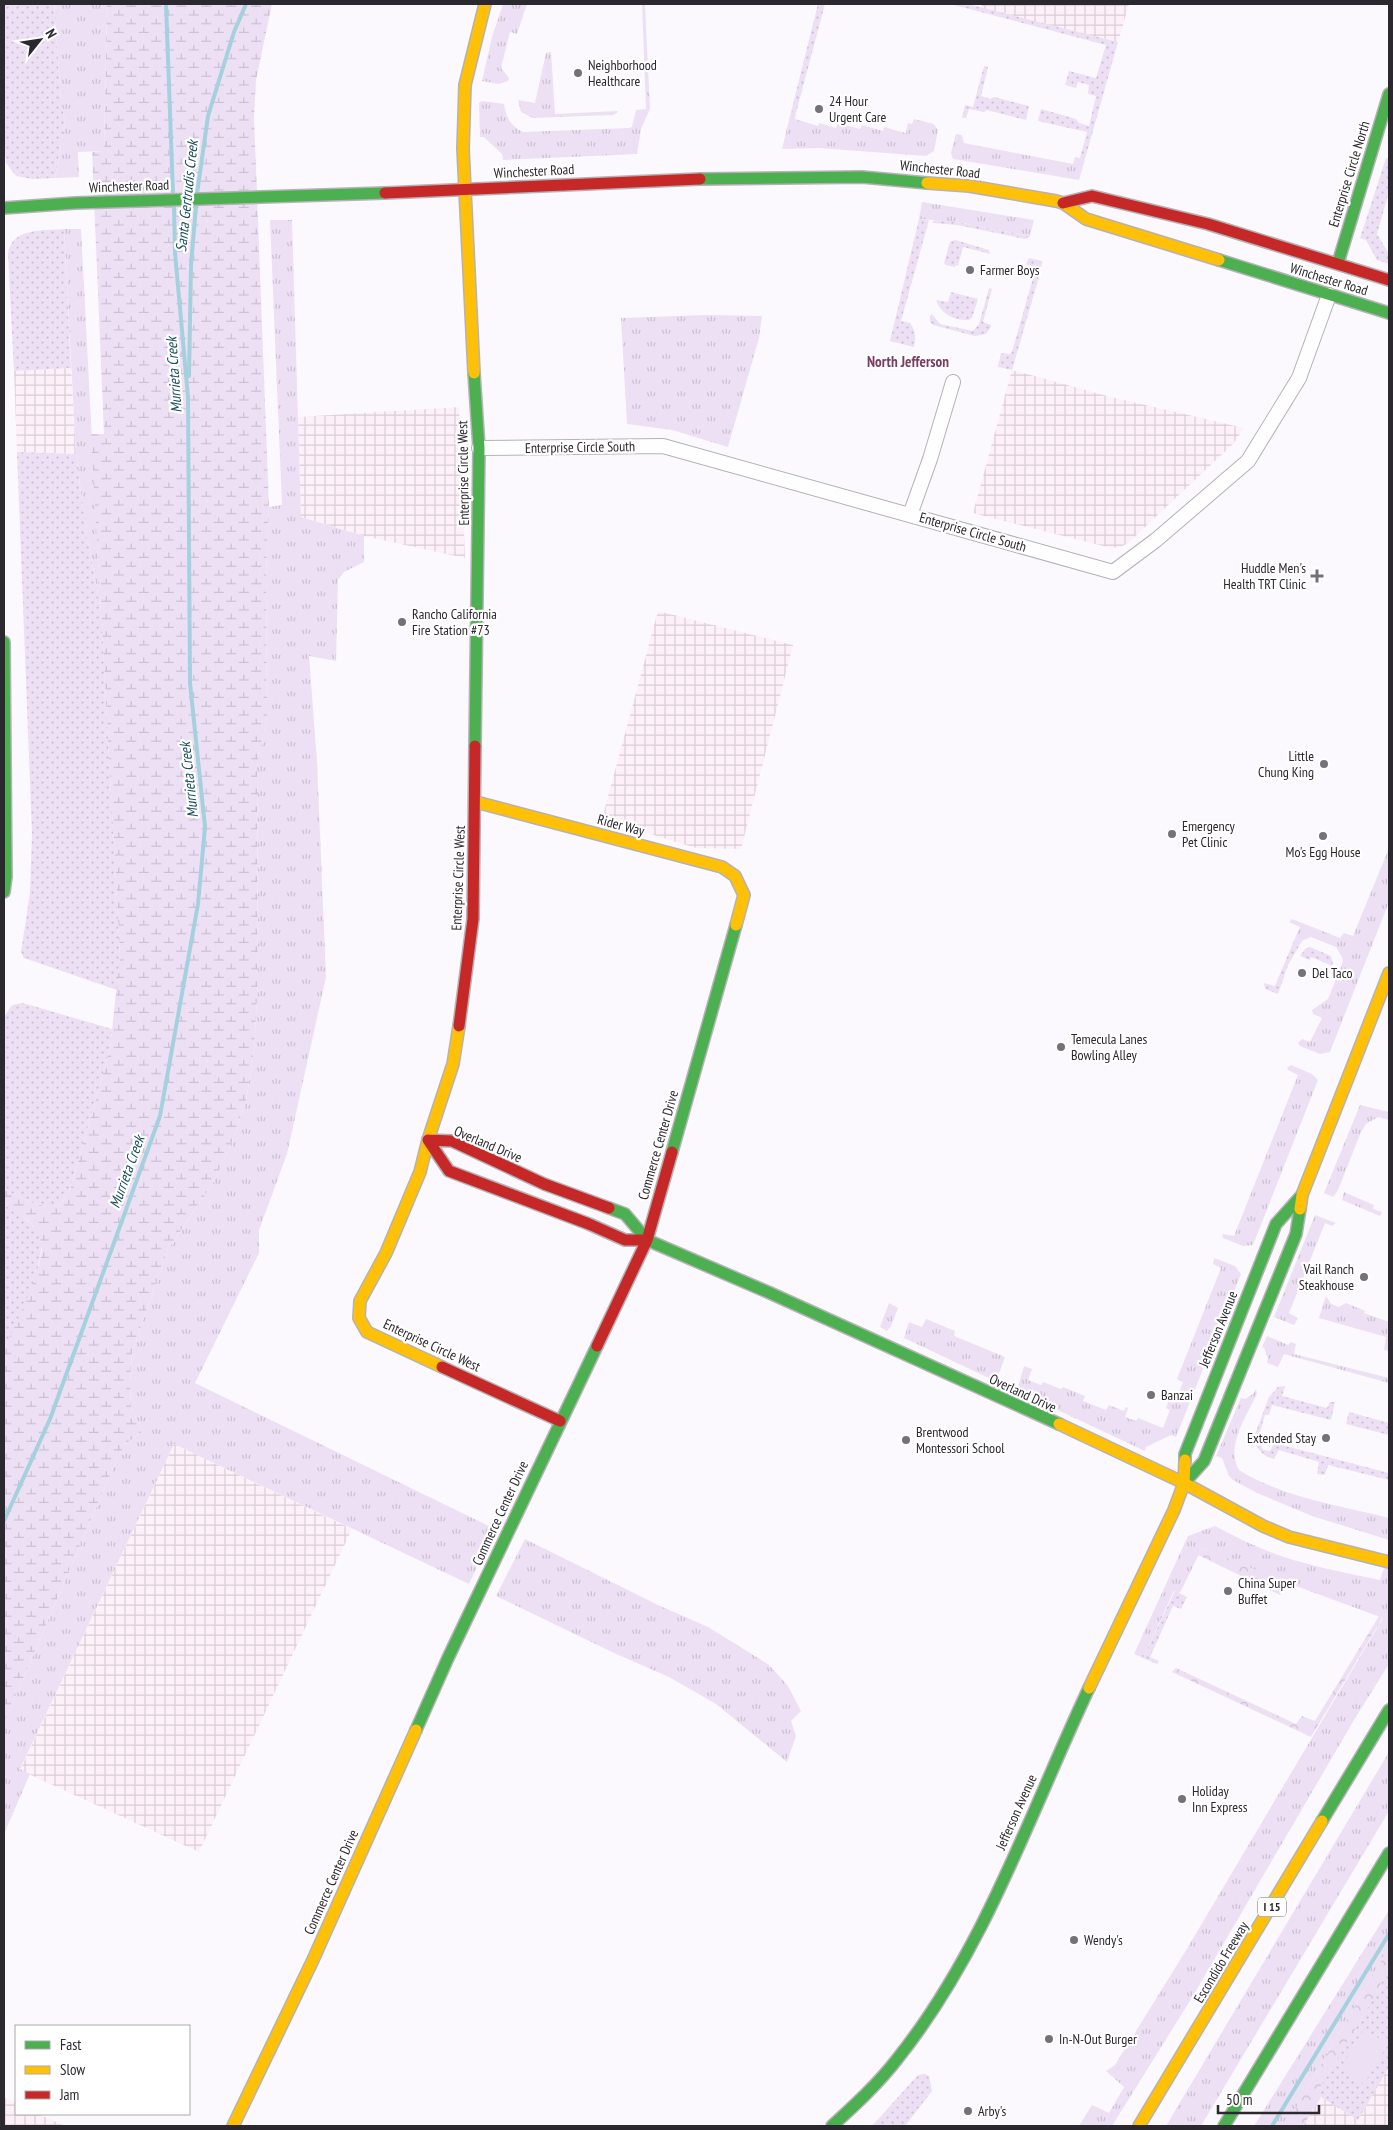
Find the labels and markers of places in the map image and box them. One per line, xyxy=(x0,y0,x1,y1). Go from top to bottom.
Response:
place label: Neighborhood Healthcare xyxy=(588,56,657,90)
marker: Neighborhood Healthcare xyxy=(572,67,584,79)
place label: 24 Hour Urgent Care xyxy=(829,92,887,126)
marker: 24 Hour Urgent Care xyxy=(813,103,825,115)
place label: Farmer Boys xyxy=(980,261,1040,279)
marker: Farmer Boys xyxy=(964,264,976,276)
place label: Huddle Men's Health TRT Clinic xyxy=(1223,559,1306,593)
marker: Huddle Men's Health TRT Clinic xyxy=(1310,569,1324,583)
place label: Rancho California Fire Station #73 xyxy=(412,605,497,639)
marker: Rancho California Fire Station #73 xyxy=(396,616,408,628)
place label: Little Chung King xyxy=(1258,747,1314,781)
marker: Little Chung King xyxy=(1318,758,1330,770)
place label: Emergency Pet Clinic xyxy=(1182,817,1236,851)
marker: Emergency Pet Clinic xyxy=(1166,828,1178,840)
marker: Mo's Egg House xyxy=(1317,830,1329,842)
place label: Mo's Egg House xyxy=(1285,843,1361,861)
place label: Del Taco xyxy=(1312,964,1352,982)
marker: Del Taco xyxy=(1296,967,1308,979)
place label: Temecula Lanes Bowling Alley xyxy=(1071,1030,1147,1064)
marker: Temecula Lanes Bowling Alley xyxy=(1055,1041,1067,1053)
place label: Vail Ranch Steakhouse xyxy=(1299,1260,1354,1294)
marker: Vail Ranch Steakhouse xyxy=(1358,1271,1370,1283)
place label: Banzai xyxy=(1161,1386,1193,1404)
marker: Banzai xyxy=(1145,1389,1157,1401)
place label: Brentwood Montessori School xyxy=(916,1423,1005,1457)
place label: Extended Stay xyxy=(1247,1429,1317,1447)
marker: Extended Stay xyxy=(1320,1432,1332,1444)
marker: Brentwood Montessori School xyxy=(900,1434,912,1446)
place label: China Super Buffet xyxy=(1238,1574,1296,1608)
marker: China Super Buffet xyxy=(1222,1585,1234,1597)
place label: Holiday Inn Express xyxy=(1192,1782,1248,1816)
marker: Holiday Inn Express xyxy=(1176,1793,1188,1805)
place label: Wendy's xyxy=(1084,1931,1123,1949)
marker: Wendy's xyxy=(1068,1934,1080,1946)
place label: In-N-Out Burger xyxy=(1059,2030,1137,2048)
marker: In-N-Out Burger xyxy=(1043,2033,1055,2045)
place label: Arby's xyxy=(978,2102,1006,2120)
marker: Arby's xyxy=(962,2105,974,2117)

